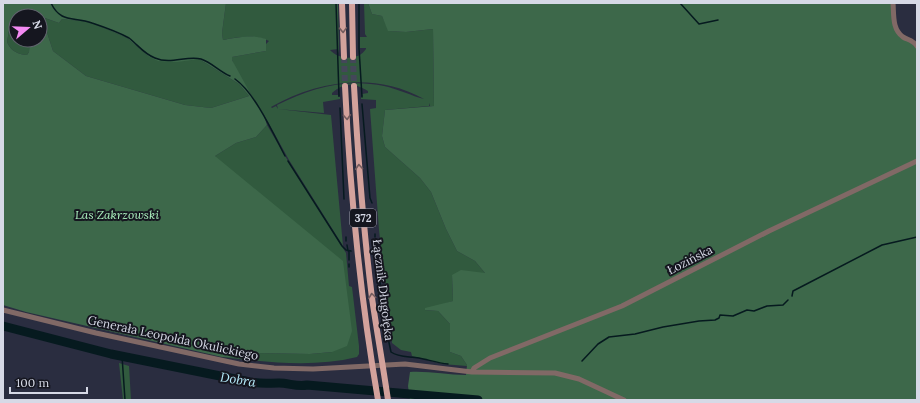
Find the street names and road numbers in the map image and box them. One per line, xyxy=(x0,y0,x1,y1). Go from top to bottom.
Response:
road number: 372 xyxy=(350,209,376,227)
street label: Łącznik Długołęka xyxy=(370,238,397,341)
street label: Łozińska xyxy=(665,242,715,277)
street label: Generała Leopolda Okulickiego xyxy=(86,312,260,363)

